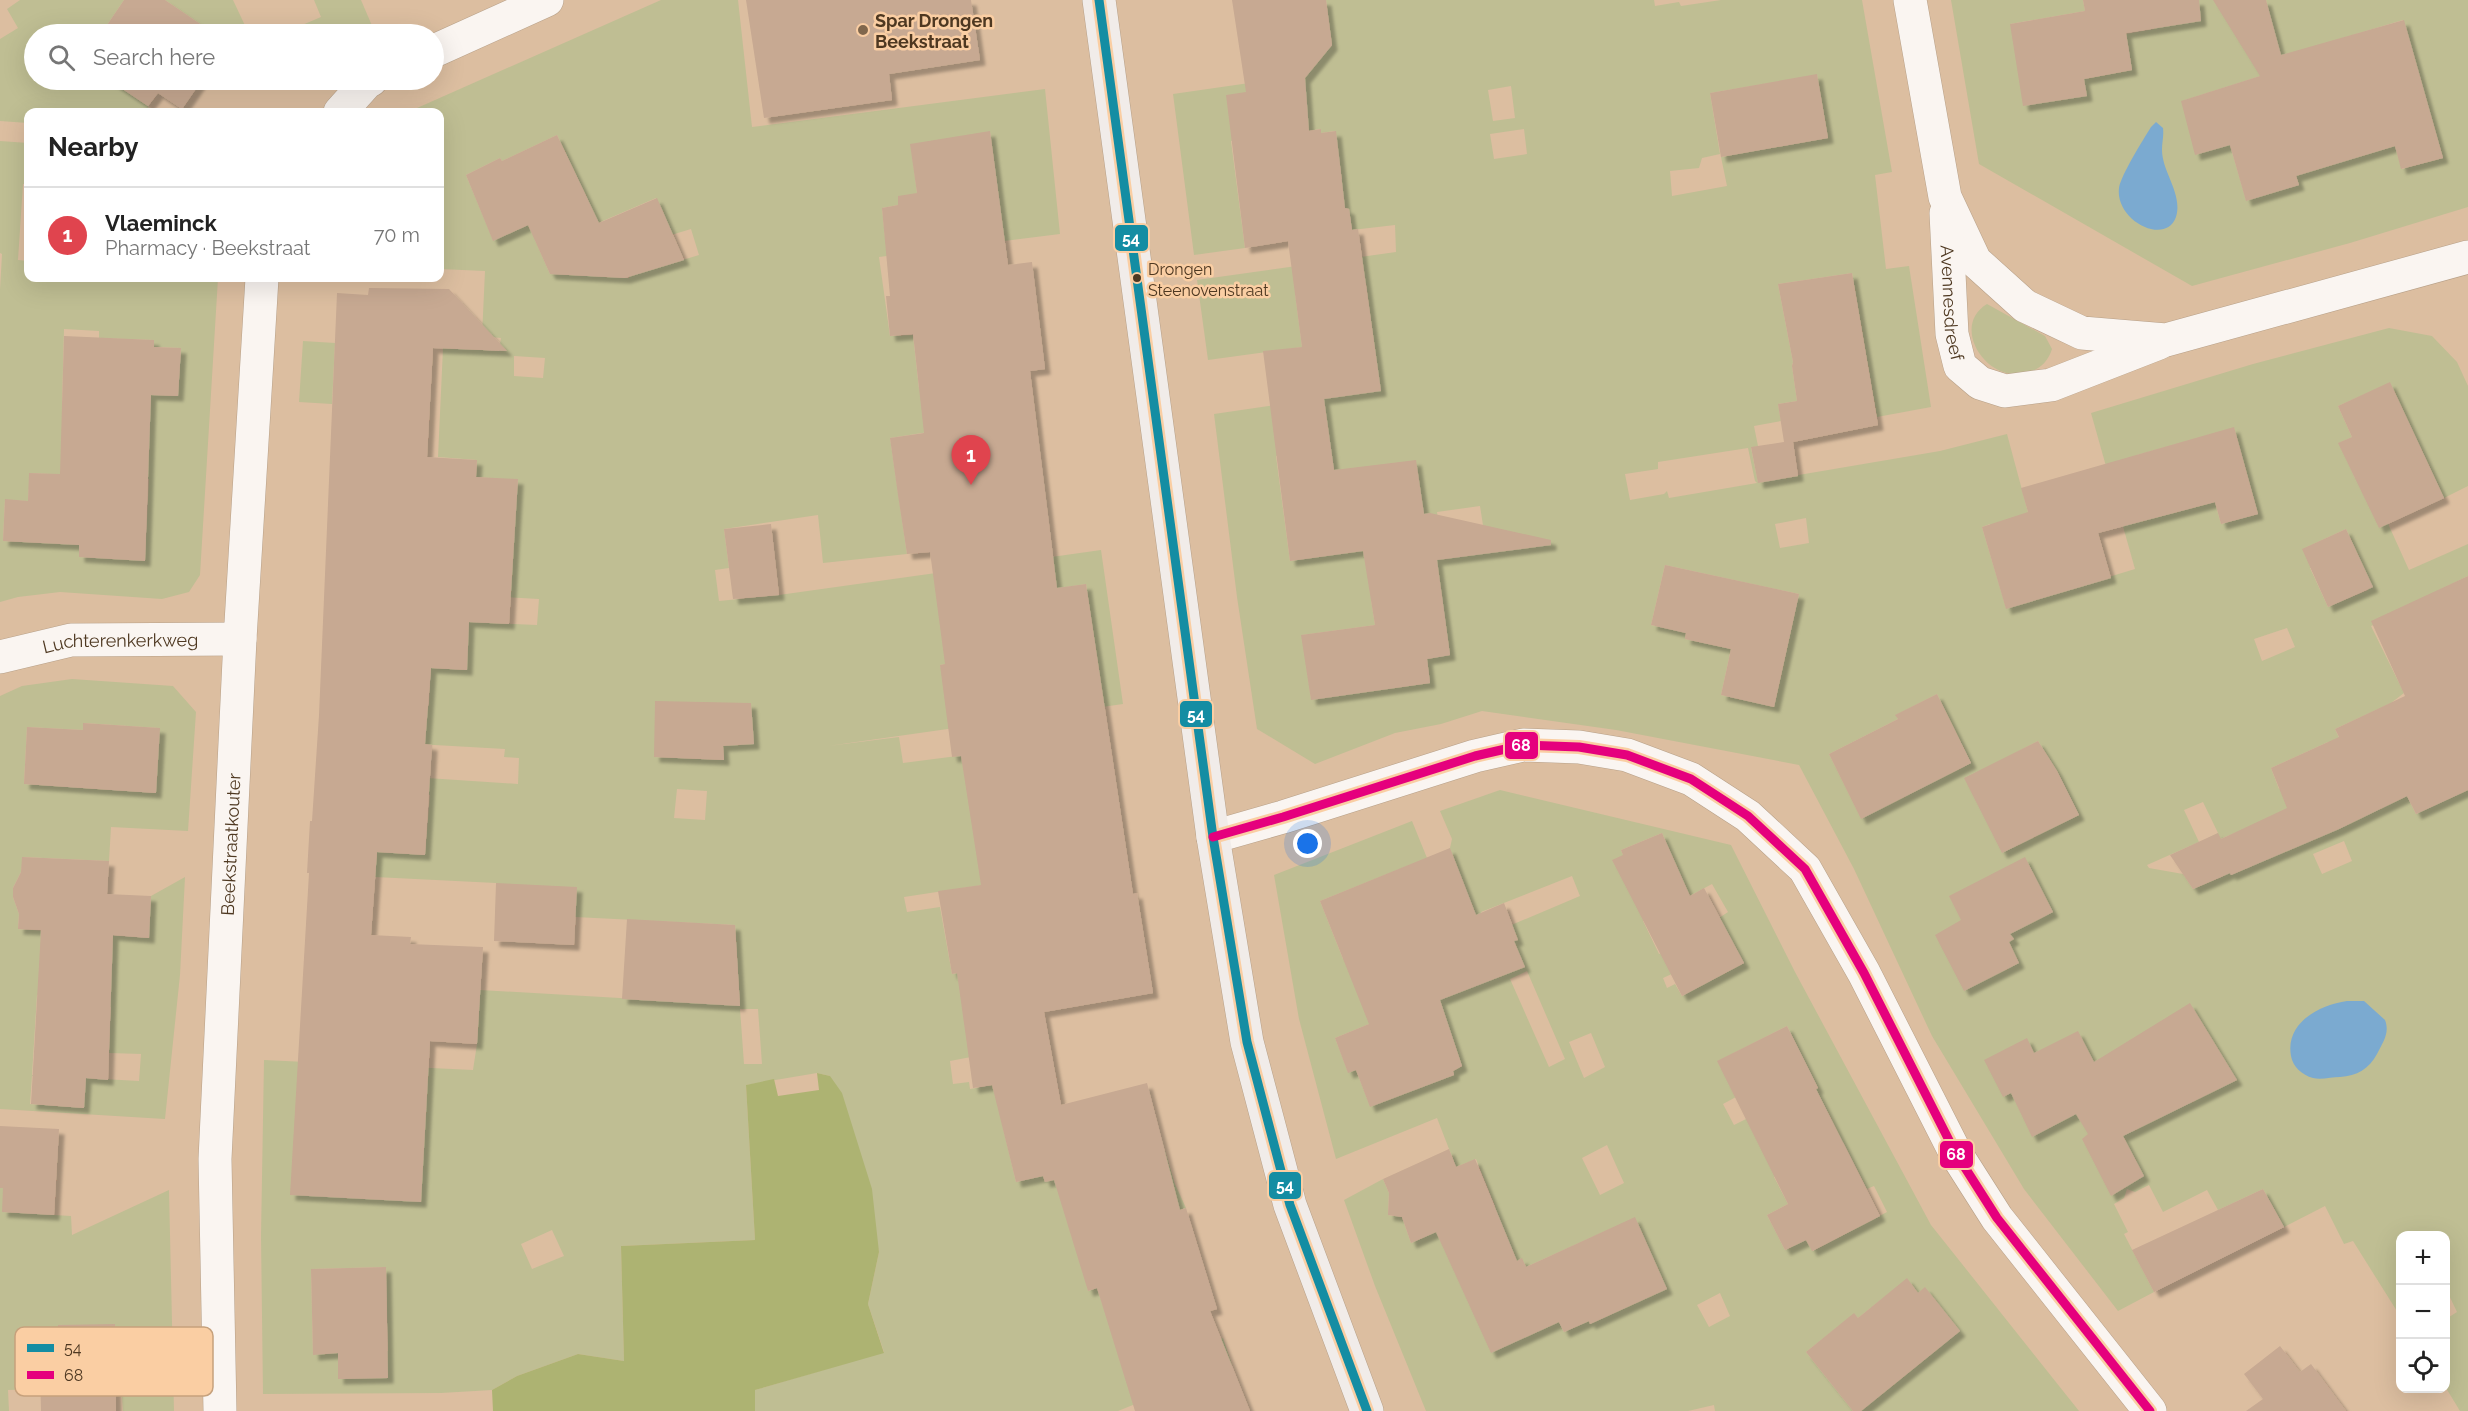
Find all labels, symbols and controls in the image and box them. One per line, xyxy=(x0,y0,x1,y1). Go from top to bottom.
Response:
place label: Spar Drongen Beekstraat xyxy=(875,10,993,52)
marker: Spar Drongen Beekstraat xyxy=(856,23,870,37)
search box xyxy=(24,24,444,90)
icon: search xyxy=(45,41,78,74)
text: Search here xyxy=(93,44,215,70)
text: Nearby xyxy=(48,132,138,162)
text: Vlaeminck xyxy=(105,210,217,236)
text: 1 xyxy=(63,223,72,247)
text: 70 m xyxy=(374,223,420,247)
line badge: 54 xyxy=(1114,224,1149,252)
text: 54 xyxy=(1122,229,1140,248)
text: Pharmacy · Beekstraat xyxy=(105,236,311,260)
street label: Avennesdreef xyxy=(1937,244,1969,364)
place label: Drongen Steenovenstraat xyxy=(1148,260,1269,300)
marker: Drongen Steenovenstraat xyxy=(1131,272,1143,284)
pin: 1 xyxy=(952,436,990,485)
street label: Luchterenkerkweg xyxy=(40,629,198,657)
line badge: 54 xyxy=(1179,700,1213,728)
text: 54 xyxy=(1187,705,1205,724)
line badge: 68 xyxy=(1504,731,1539,760)
text: 68 xyxy=(1511,736,1531,755)
street label: Beekstraatkouter xyxy=(216,772,244,916)
your location xyxy=(1293,829,1322,858)
line badge: 68 xyxy=(1939,1140,1974,1169)
text: 68 xyxy=(1946,1145,1966,1164)
line badge: 54 xyxy=(1268,1171,1302,1200)
text: 54 xyxy=(1276,1176,1294,1195)
map controls xyxy=(2396,1231,2450,1393)
button: + xyxy=(2396,1231,2450,1285)
button: − xyxy=(2396,1285,2450,1339)
legend xyxy=(15,1327,213,1396)
text: 54 xyxy=(64,1339,82,1358)
button: locate xyxy=(2396,1339,2450,1393)
text: 68 xyxy=(64,1366,83,1385)

